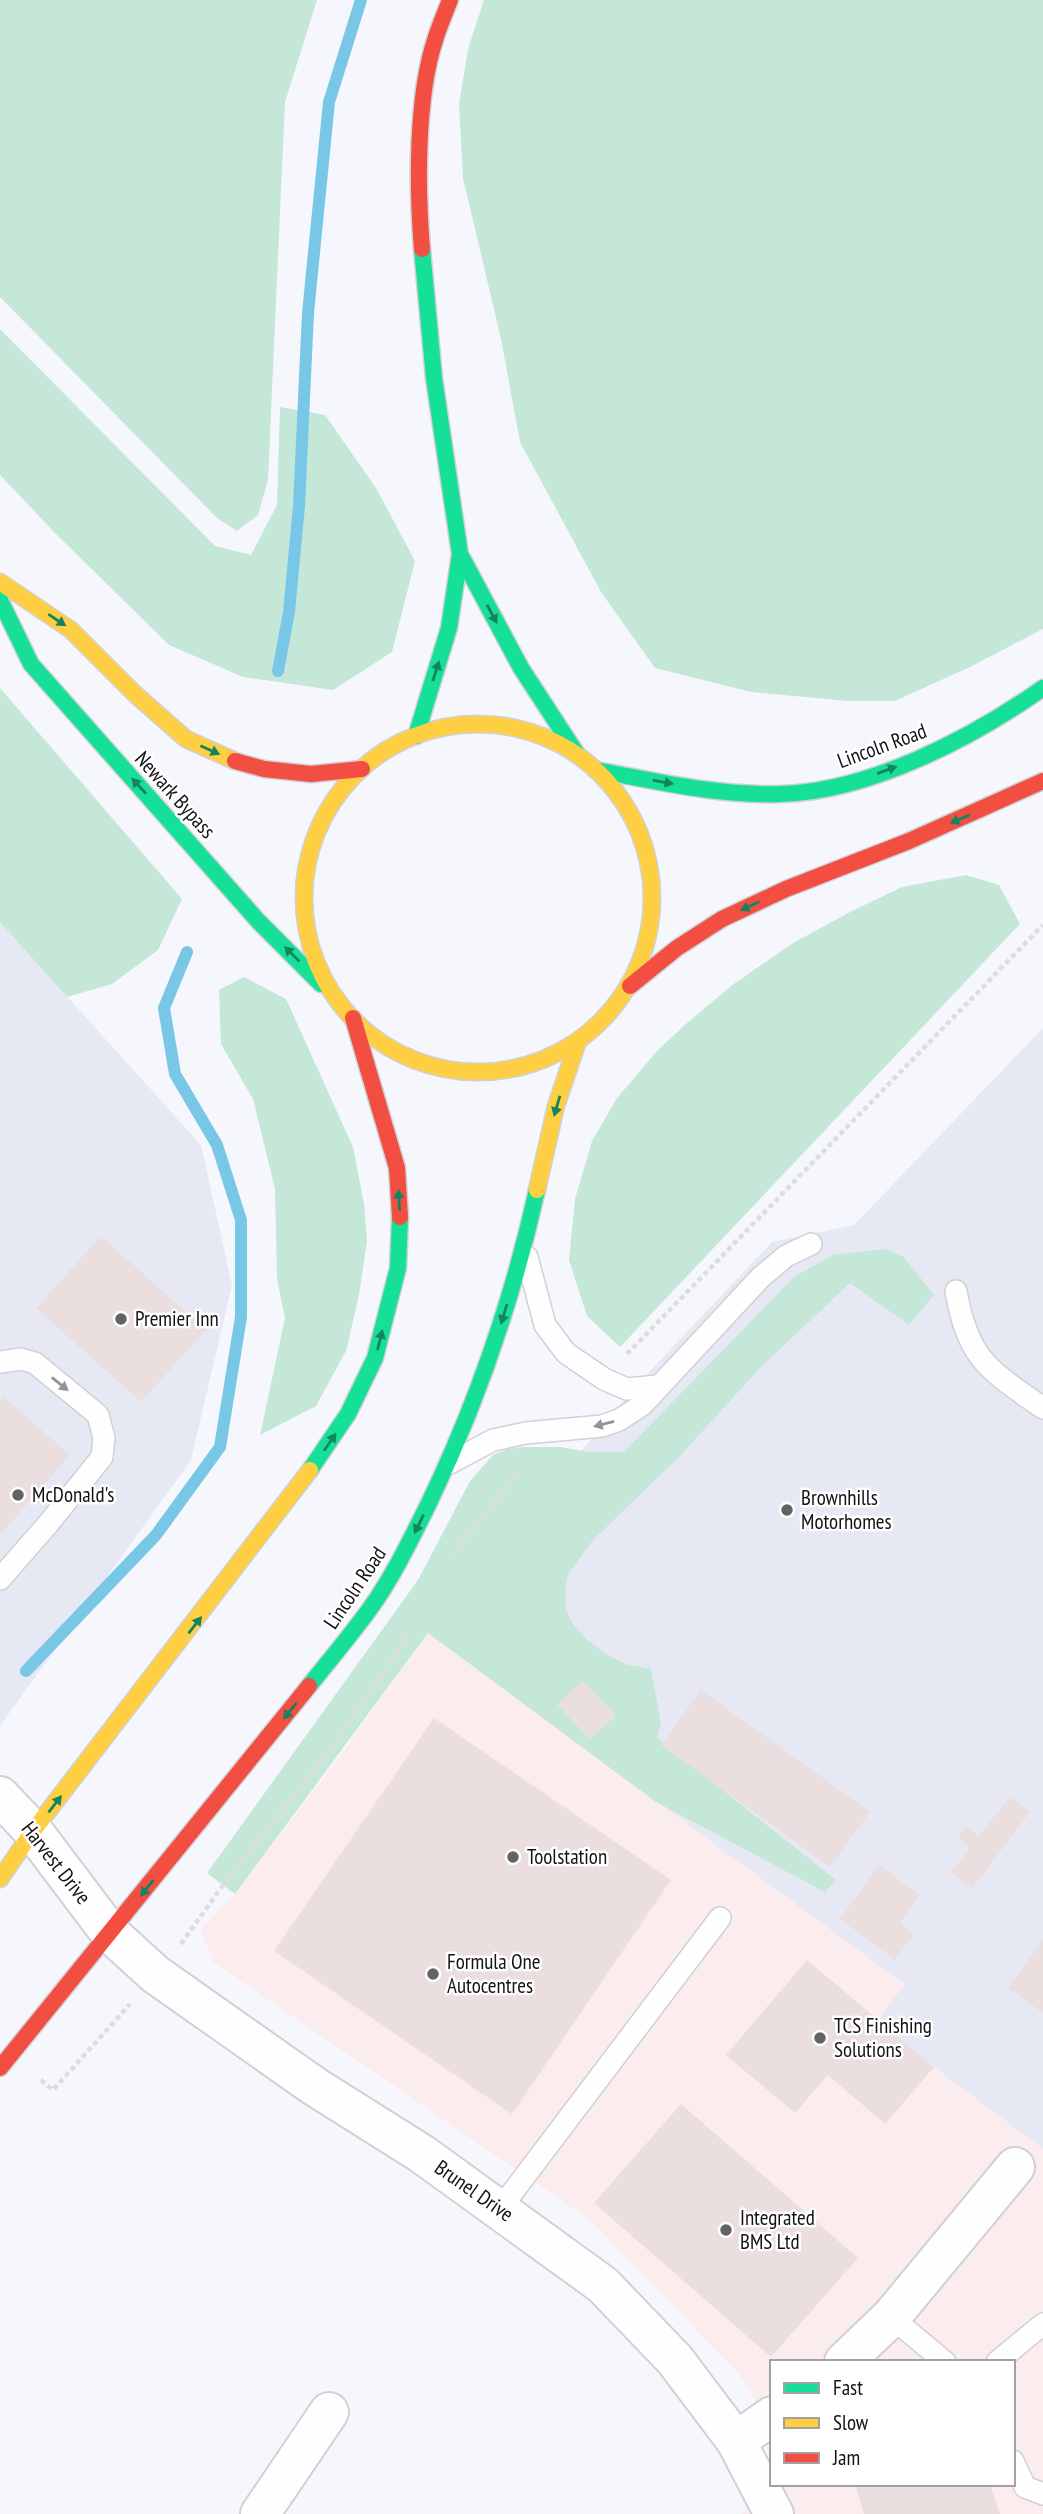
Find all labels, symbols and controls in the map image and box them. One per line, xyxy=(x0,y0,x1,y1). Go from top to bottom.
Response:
one-way arrow xyxy=(486,604,498,624)
one-way arrow xyxy=(47,613,66,626)
one-way arrow xyxy=(431,661,442,682)
street label: Lincoln Road xyxy=(833,717,930,774)
one-way arrow xyxy=(200,744,220,756)
street label: Newark Bypass xyxy=(129,746,222,844)
one-way arrow xyxy=(876,765,897,776)
one-way arrow xyxy=(131,777,147,795)
one-way arrow xyxy=(652,777,674,788)
one-way arrow xyxy=(950,813,970,825)
one-way arrow xyxy=(740,901,760,912)
one-way arrow xyxy=(283,946,300,963)
one-way arrow xyxy=(551,1095,561,1116)
one-way arrow xyxy=(394,1189,405,1211)
one-way arrow xyxy=(499,1303,509,1324)
place label: Premier Inn xyxy=(135,1305,219,1332)
marker: Premier Inn xyxy=(113,1311,129,1327)
one-way arrow xyxy=(375,1329,386,1351)
one-way arrow xyxy=(51,1376,68,1391)
one-way arrow xyxy=(592,1419,614,1430)
one-way arrow xyxy=(323,1433,337,1451)
place label: McDonald's xyxy=(32,1481,114,1508)
place label: Brownhills Motorhomes xyxy=(801,1484,892,1535)
marker: McDonald's xyxy=(10,1487,26,1503)
marker: Brownhills Motorhomes xyxy=(779,1502,795,1518)
one-way arrow xyxy=(413,1514,425,1534)
street label: Lincoln Road xyxy=(317,1542,392,1634)
one-way arrow xyxy=(187,1616,202,1634)
one-way arrow xyxy=(282,1701,297,1719)
one-way arrow xyxy=(47,1796,62,1814)
street label: Harvest Drive xyxy=(16,1816,97,1910)
place label: Toolstation xyxy=(527,1843,607,1870)
marker: Toolstation xyxy=(505,1849,521,1865)
one-way arrow xyxy=(140,1880,155,1897)
place label: Formula One Autocentres xyxy=(447,1948,540,1999)
marker: Formula One Autocentres xyxy=(425,1966,441,1982)
place label: TCS Finishing Solutions xyxy=(834,2012,932,2063)
marker: TCS Finishing Solutions xyxy=(812,2030,828,2046)
street label: Brunel Drive xyxy=(430,2154,519,2228)
place label: Integrated BMS Ltd xyxy=(740,2204,815,2255)
marker: Integrated BMS Ltd xyxy=(718,2222,734,2238)
legend xyxy=(770,2360,1015,2486)
text: Fast xyxy=(833,2374,863,2401)
text: Slow xyxy=(833,2409,869,2436)
text: Jam xyxy=(832,2444,860,2471)

